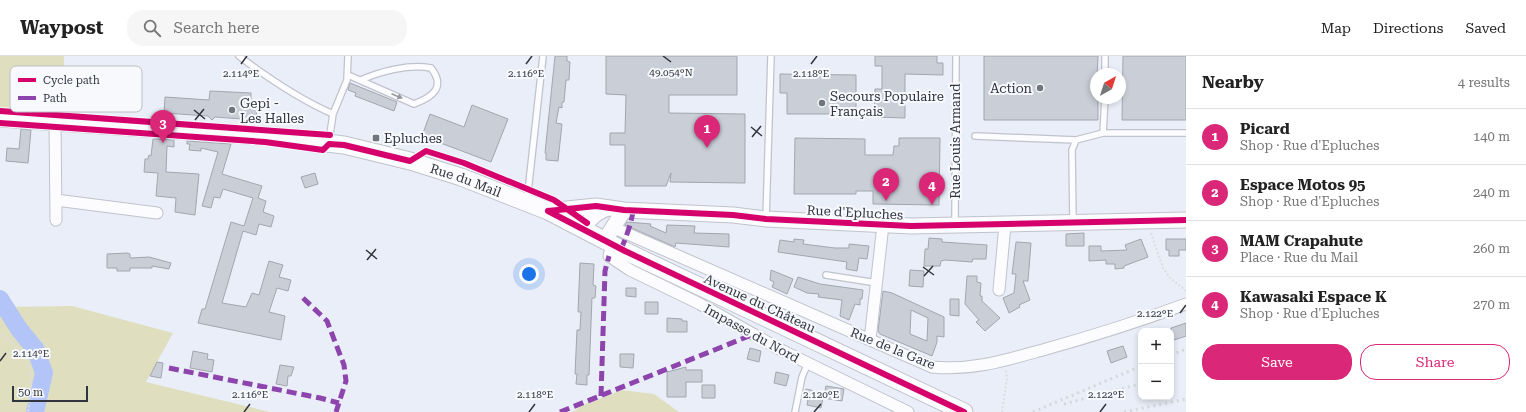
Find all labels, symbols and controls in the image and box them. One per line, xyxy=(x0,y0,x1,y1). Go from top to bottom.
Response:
search box xyxy=(127,10,407,46)
text: Waypost xyxy=(20,16,103,39)
icon: search xyxy=(141,17,163,39)
text: Search here xyxy=(173,19,259,37)
text: Map xyxy=(1321,20,1351,36)
text: Directions xyxy=(1373,20,1443,36)
text: Saved xyxy=(1465,20,1506,36)
legend xyxy=(10,66,142,112)
text: 49.054°N xyxy=(649,67,693,78)
text: 2.114°E xyxy=(223,68,259,79)
text: 2.116°E xyxy=(508,68,544,79)
text: 2.118°E xyxy=(793,68,829,79)
north arrow xyxy=(1090,68,1126,104)
text: Nearby xyxy=(1202,72,1264,92)
text: Cycle path xyxy=(43,74,100,87)
text: 4 results xyxy=(1458,75,1510,90)
place label: Action xyxy=(990,81,1033,96)
street label: Rue Louis Armand xyxy=(948,83,963,199)
marker: Action xyxy=(1035,83,1045,93)
place label: Secours Populaire Français xyxy=(830,89,944,119)
text: Path xyxy=(43,92,67,105)
one-way arrow xyxy=(391,94,403,100)
place label: Gepi - Les Halles xyxy=(240,96,304,126)
marker: Secours Populaire Français xyxy=(817,98,827,108)
marker: Gepi - Les Halles xyxy=(227,105,237,115)
pin: 3 xyxy=(150,110,176,143)
pin: 1 xyxy=(694,115,720,148)
text: Picard xyxy=(1240,120,1290,138)
text: 1 xyxy=(1211,129,1219,144)
text: 140 m xyxy=(1473,129,1510,144)
place label: Epluches xyxy=(384,131,442,146)
marker: Epluches xyxy=(371,133,381,143)
text: Shop · Rue d'Epluches xyxy=(1240,138,1379,153)
street label: Rue du Mail xyxy=(428,161,503,200)
pin: 2 xyxy=(873,168,899,201)
pin: 4 xyxy=(919,172,945,205)
text: Espace Motos 95 xyxy=(1240,176,1365,194)
text: 2 xyxy=(1211,185,1219,200)
text: 240 m xyxy=(1473,185,1510,200)
text: Shop · Rue d'Epluches xyxy=(1240,194,1379,209)
street label: Rue d'Epluches xyxy=(806,202,904,223)
text: MAM Crapahute xyxy=(1240,232,1363,250)
text: 3 xyxy=(1211,241,1219,256)
text: 260 m xyxy=(1473,241,1510,256)
text: Place · Rue du Mail xyxy=(1240,250,1358,265)
your location xyxy=(519,264,539,284)
street label: Avenue du Château xyxy=(702,271,818,336)
text: Kawasaki Espace K xyxy=(1240,288,1387,306)
text: 4 xyxy=(1211,297,1219,312)
text: 270 m xyxy=(1473,297,1510,312)
street label: Impasse du Nord xyxy=(702,301,802,366)
text: Shop · Rue d'Epluches xyxy=(1240,306,1379,321)
text: 2.122°E xyxy=(1137,308,1173,319)
street label: Rue de la Gare xyxy=(848,325,937,372)
map controls xyxy=(1138,328,1174,400)
button: + xyxy=(1138,328,1174,364)
button: Save xyxy=(1202,344,1352,380)
button: Share xyxy=(1360,344,1510,380)
text: 2.114°E xyxy=(13,348,49,359)
button: − xyxy=(1138,364,1174,400)
scale bar xyxy=(12,384,88,403)
text: 50 m xyxy=(18,386,43,399)
text: 2.116°E xyxy=(232,389,268,400)
text: 2.118°E xyxy=(517,389,553,400)
text: 2.120°E xyxy=(803,389,839,400)
text: 2.122°E xyxy=(1088,389,1124,400)

